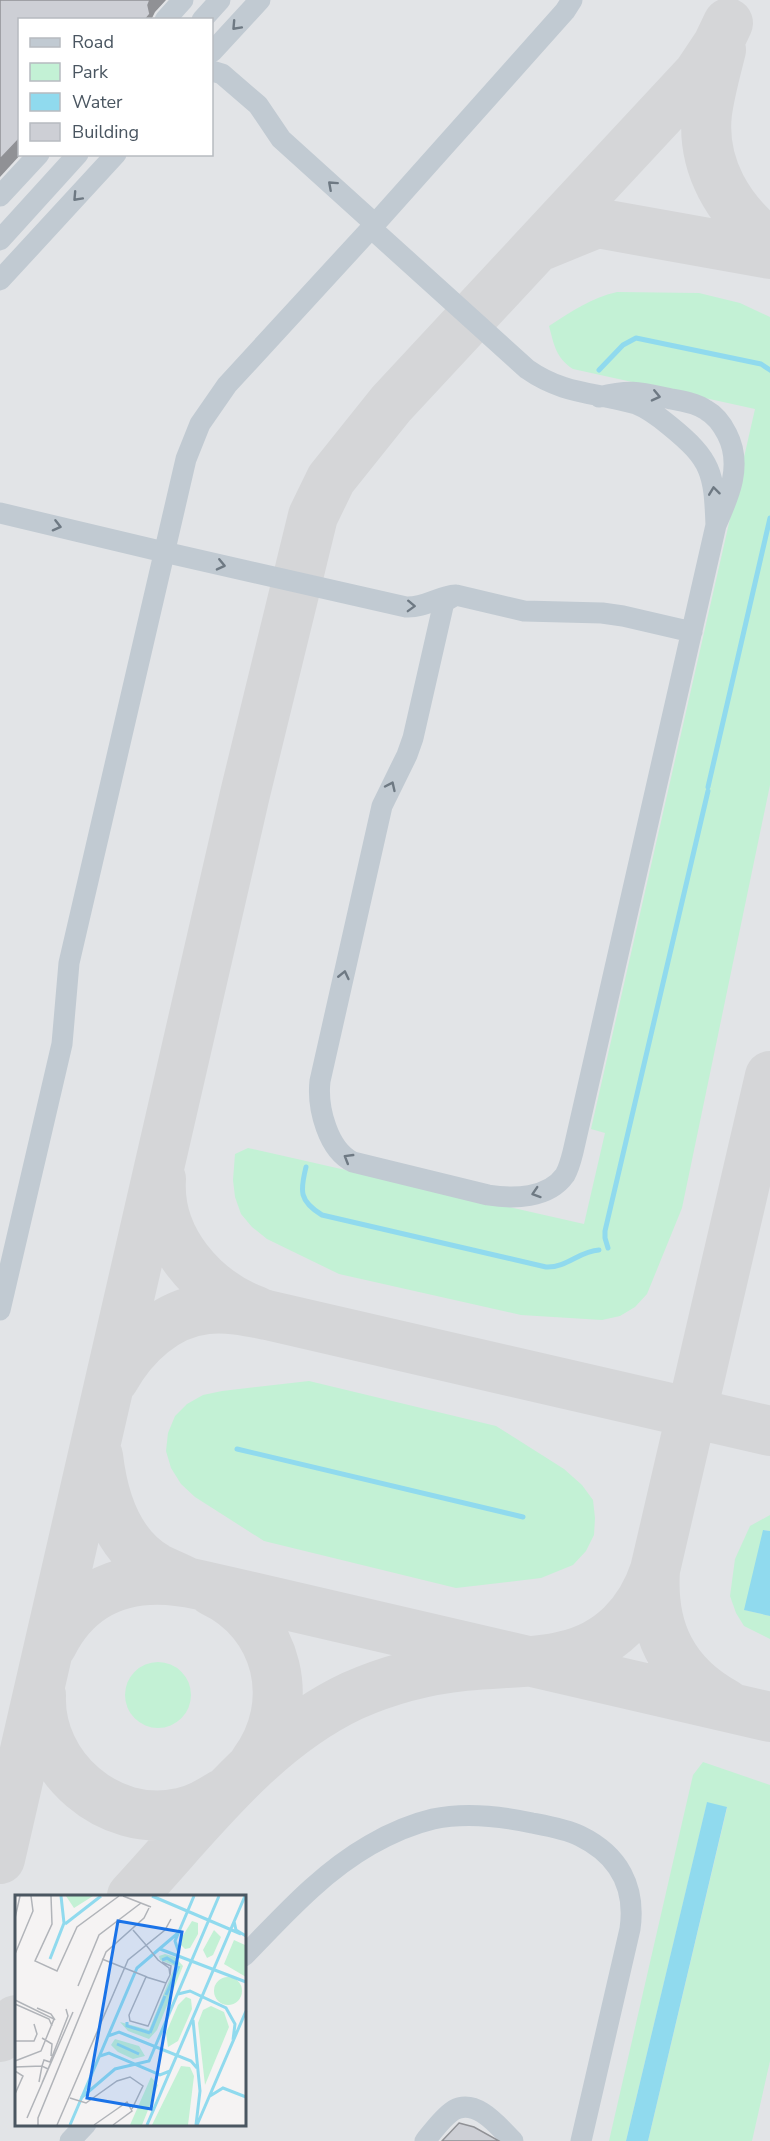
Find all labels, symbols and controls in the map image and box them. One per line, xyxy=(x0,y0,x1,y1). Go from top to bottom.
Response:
legend xyxy=(18,18,213,156)
one-way arrow xyxy=(232,19,243,30)
text: Road xyxy=(72,30,114,54)
text: Park xyxy=(72,60,109,84)
text: Water xyxy=(72,90,123,114)
text: Building xyxy=(72,120,139,144)
one-way arrow xyxy=(328,181,338,192)
one-way arrow xyxy=(73,190,84,201)
one-way arrow xyxy=(651,388,661,401)
one-way arrow xyxy=(708,486,720,495)
one-way arrow xyxy=(52,519,62,532)
one-way arrow xyxy=(216,558,226,571)
one-way arrow xyxy=(407,599,416,612)
one-way arrow xyxy=(383,782,395,793)
one-way arrow xyxy=(337,970,350,980)
one-way arrow xyxy=(344,1154,354,1165)
one-way arrow xyxy=(531,1185,542,1198)
inset map xyxy=(15,1895,246,2126)

